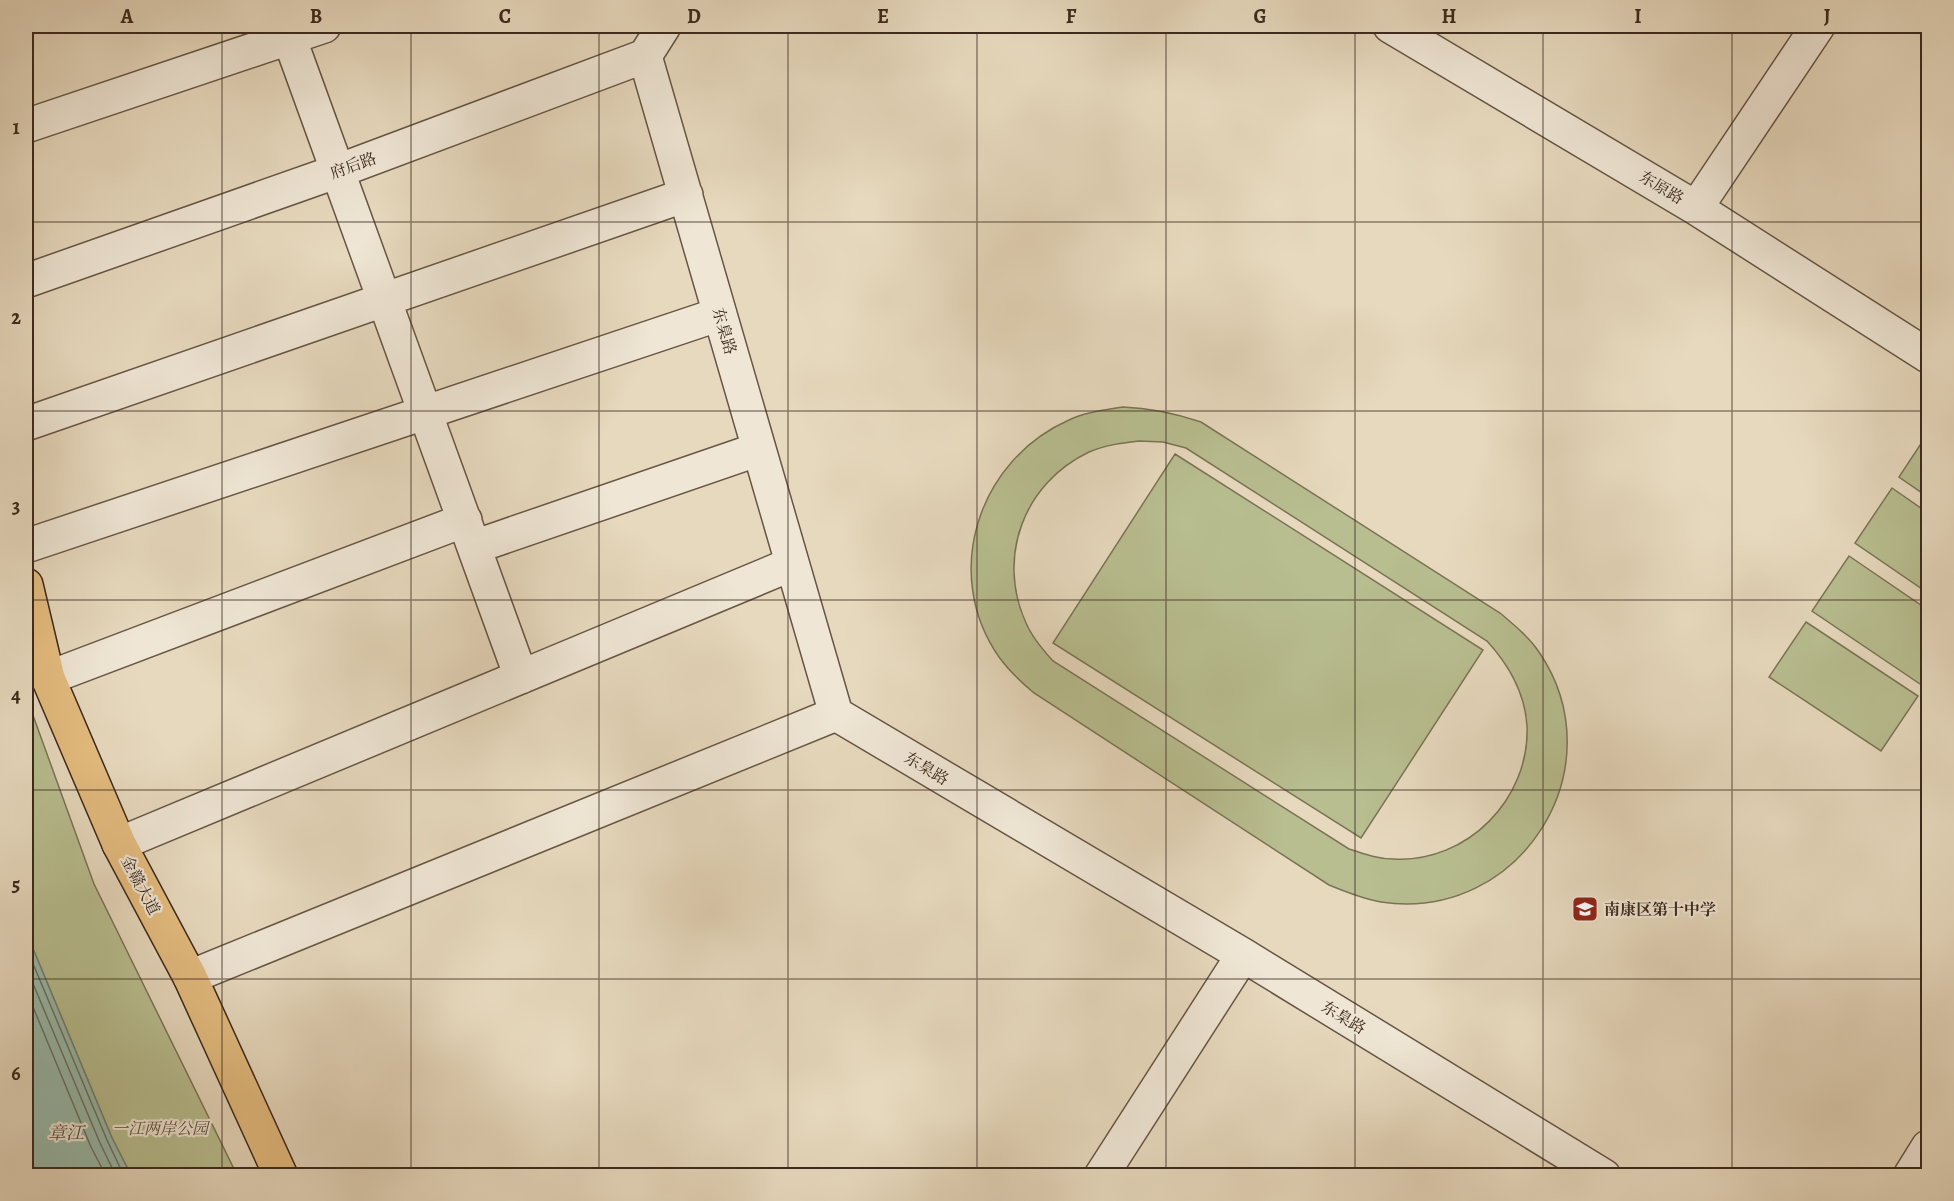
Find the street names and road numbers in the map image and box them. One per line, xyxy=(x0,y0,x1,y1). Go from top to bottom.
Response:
street label: 府后路 xyxy=(327,147,380,184)
street label: 东原路 xyxy=(1635,166,1688,210)
street label: 东臬路 xyxy=(707,305,741,357)
street label: 东臬路 xyxy=(900,747,953,791)
street label: 金赣大道 xyxy=(115,852,165,919)
street label: 东臬路 xyxy=(1317,996,1370,1040)

